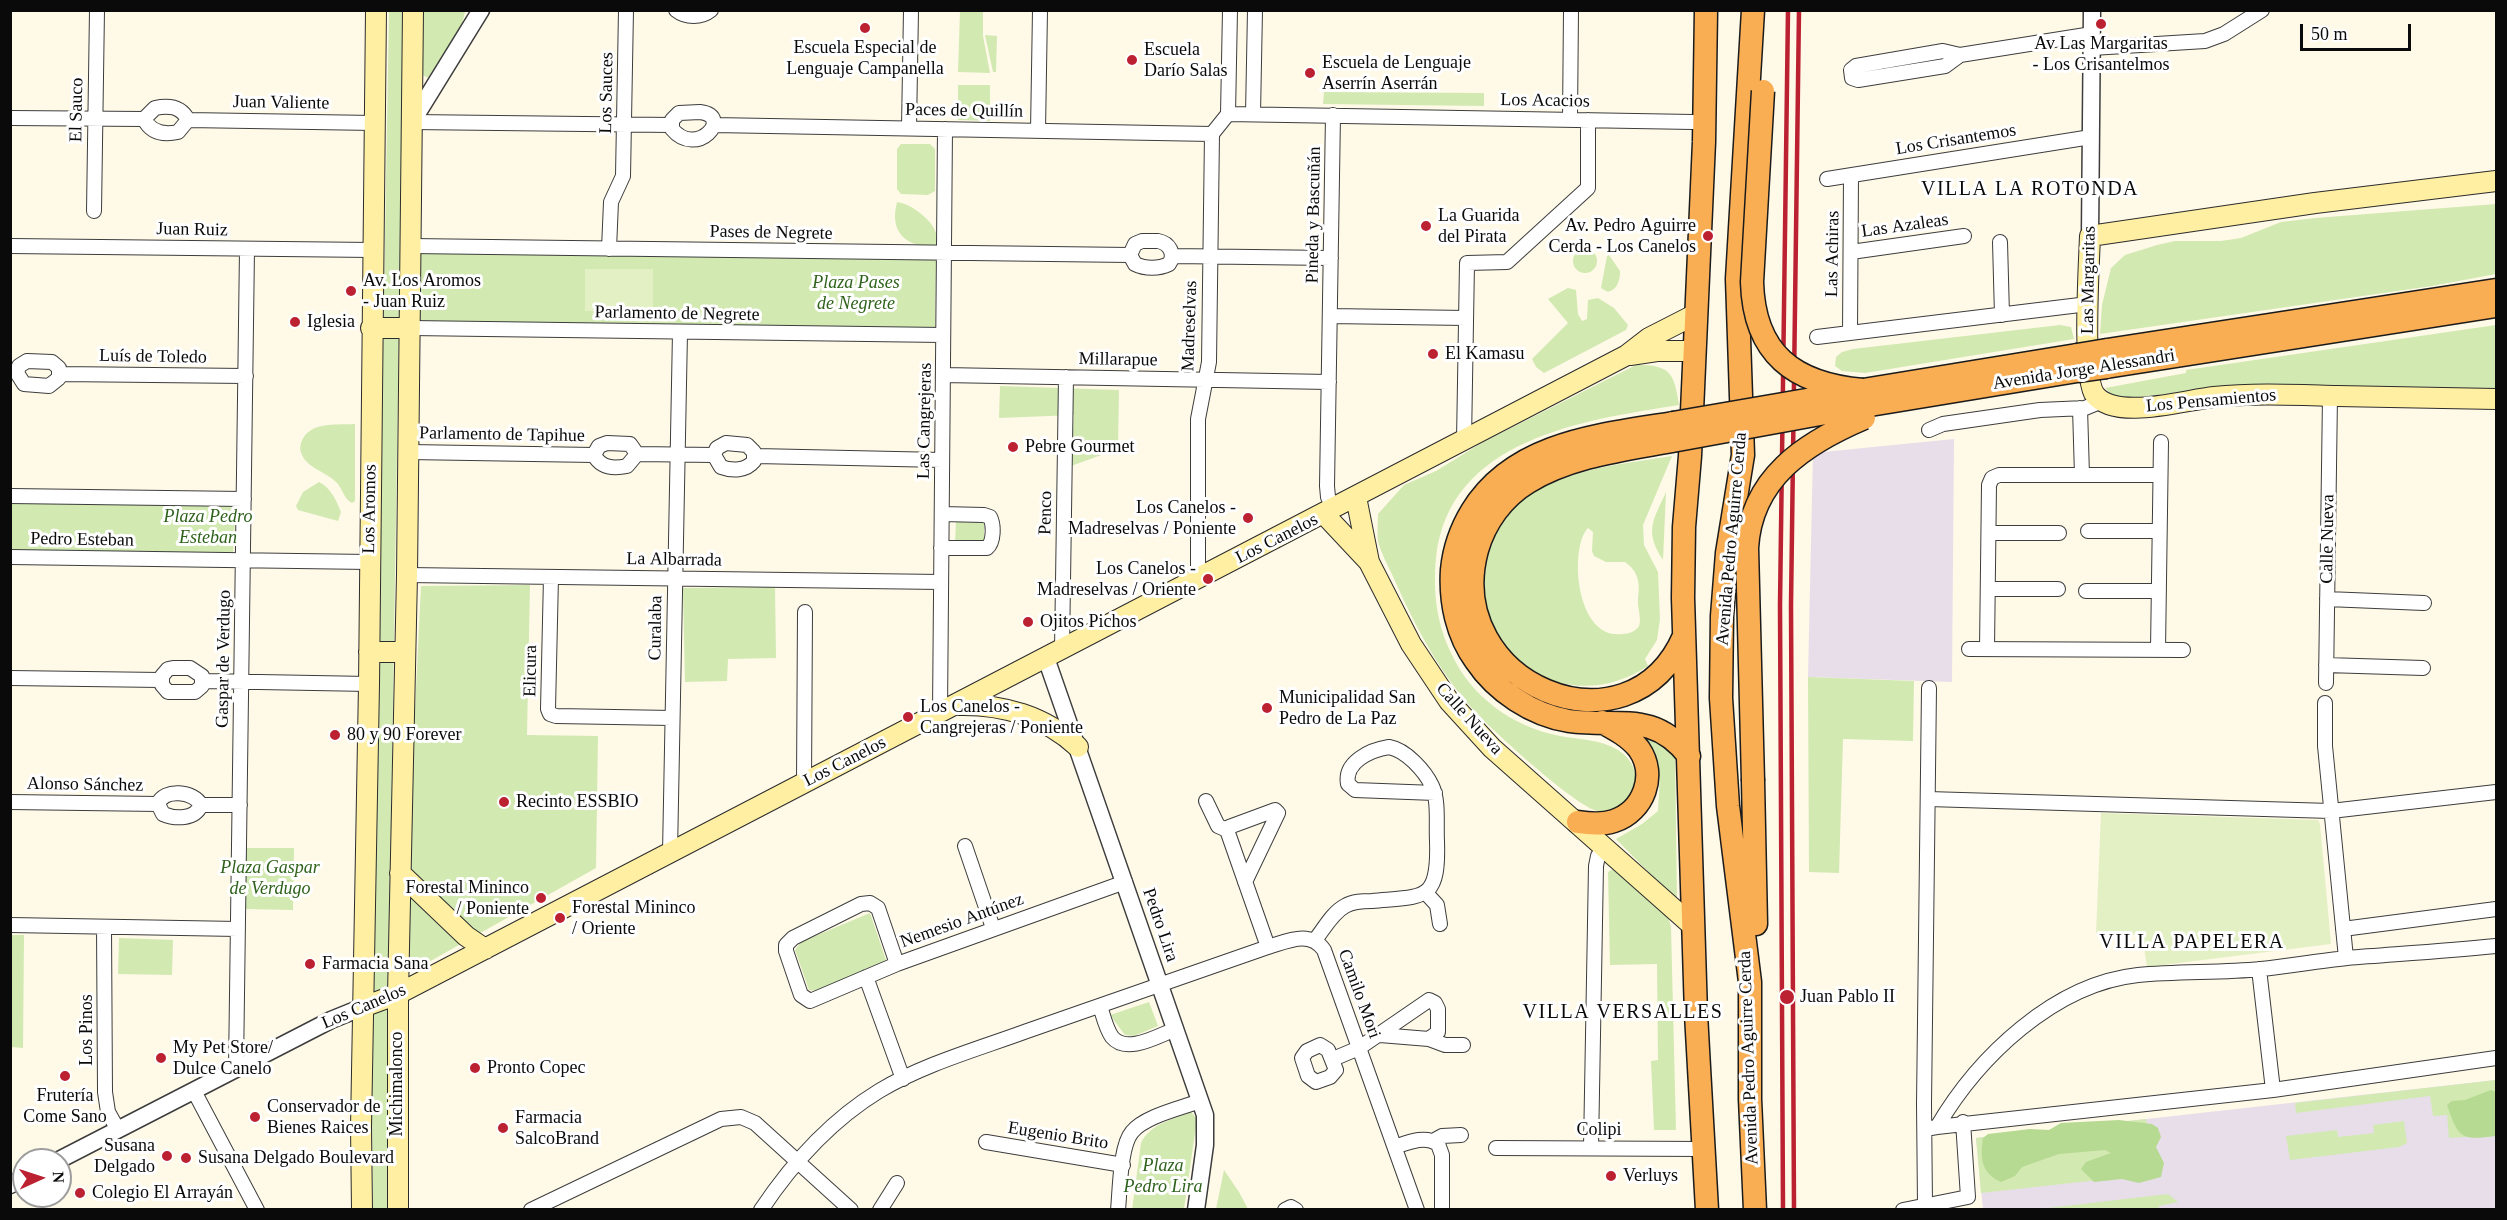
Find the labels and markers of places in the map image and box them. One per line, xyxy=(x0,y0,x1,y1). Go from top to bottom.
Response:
marker: Av Las Margaritas - Los Crisantelmos xyxy=(2094,17,2108,31)
marker: Escuela Especial de Lenguaje Campanella xyxy=(858,21,872,35)
place label: Av Las Margaritas - Los Crisantelmos xyxy=(2033,33,2169,76)
place label: Escuela Especial de Lenguaje Campanella xyxy=(786,37,944,80)
place label: Escuela Darío Salas xyxy=(1144,39,1227,82)
place label: Escuela de Lenguaje Aserrín Aserrán xyxy=(1322,52,1471,94)
marker: Escuela Darío Salas xyxy=(1125,53,1139,67)
marker: Escuela de Lenguaje Aserrín Aserrán xyxy=(1303,66,1317,80)
place label: La Guarida del Pirata xyxy=(1438,205,1519,248)
place label: Av. Pedro Aguirre Cerda - Los Canelos xyxy=(1549,215,1696,258)
marker: La Guarida del Pirata xyxy=(1419,219,1433,233)
marker: Av. Pedro Aguirre Cerda - Los Canelos xyxy=(1701,229,1715,243)
place label: Av. Los Aromos - Juan Ruiz xyxy=(363,270,481,312)
marker: Av. Los Aromos - Juan Ruiz xyxy=(344,284,358,298)
place label: Iglesia xyxy=(307,311,355,333)
marker: Iglesia xyxy=(288,315,302,329)
place label: El Kamasu xyxy=(1445,343,1524,365)
marker: El Kamasu xyxy=(1426,347,1440,361)
place label: Pebre Gourmet xyxy=(1025,436,1134,458)
marker: Pebre Gourmet xyxy=(1006,440,1020,454)
place label: Los Canelos - Madreselvas / Poniente xyxy=(1068,497,1236,540)
marker: Los Canelos - Madreselvas / Poniente xyxy=(1241,511,1255,525)
place label: Los Canelos - Madreselvas / Oriente xyxy=(1037,558,1196,600)
marker: Los Canelos - Madreselvas / Oriente xyxy=(1201,572,1215,586)
place label: Ojitos Pichos xyxy=(1040,611,1137,633)
marker: Ojitos Pichos xyxy=(1021,615,1035,629)
place label: Municipalidad San Pedro de La Paz xyxy=(1279,687,1415,730)
place label: Los Canelos - Cangrejeras / Poniente xyxy=(920,696,1083,738)
marker: Municipalidad San Pedro de La Paz xyxy=(1260,701,1274,715)
marker: Los Canelos - Cangrejeras / Poniente xyxy=(901,710,915,724)
place label: 80 y 90 Forever xyxy=(347,724,461,746)
marker: 80 y 90 Forever xyxy=(328,728,342,742)
place label: Recinto ESSBIO xyxy=(516,791,639,813)
marker: Recinto ESSBIO xyxy=(497,795,511,809)
place label: Forestal Mininco / Poniente xyxy=(406,877,529,920)
marker: Forestal Mininco / Poniente xyxy=(534,891,548,905)
place label: Forestal Mininco / Oriente xyxy=(572,897,695,940)
marker: Forestal Mininco / Oriente xyxy=(553,911,567,925)
place label: Farmacia Sana xyxy=(322,953,428,975)
marker: Farmacia Sana xyxy=(303,957,317,971)
place label: Juan Pablo II xyxy=(1800,986,1895,1008)
marker: Juan Pablo II xyxy=(1778,988,1796,1006)
place label: My Pet Store/ Dulce Canelo xyxy=(173,1037,273,1080)
marker: My Pet Store/ Dulce Canelo xyxy=(154,1051,168,1065)
place label: Pronto Copec xyxy=(487,1057,585,1079)
marker: Pronto Copec xyxy=(468,1061,482,1075)
marker: Frutería Come Sano xyxy=(58,1069,72,1083)
place label: Frutería Come Sano xyxy=(23,1085,107,1128)
place label: Conservador de Bienes Raices xyxy=(267,1096,380,1138)
place label: Farmacia SalcoBrand xyxy=(515,1107,599,1150)
marker: Conservador de Bienes Raices xyxy=(248,1110,262,1124)
marker: Farmacia SalcoBrand xyxy=(496,1121,510,1135)
place label: Susana Delgado xyxy=(94,1135,155,1178)
place label: Susana Delgado Boulevard xyxy=(198,1147,394,1169)
marker: Susana Delgado xyxy=(160,1149,174,1163)
marker: Susana Delgado Boulevard xyxy=(179,1151,193,1165)
place label: Verluys xyxy=(1623,1165,1678,1187)
marker: Verluys xyxy=(1604,1169,1618,1183)
place label: Colegio El Arrayán xyxy=(92,1182,233,1204)
marker: Colegio El Arrayán xyxy=(73,1186,87,1200)

